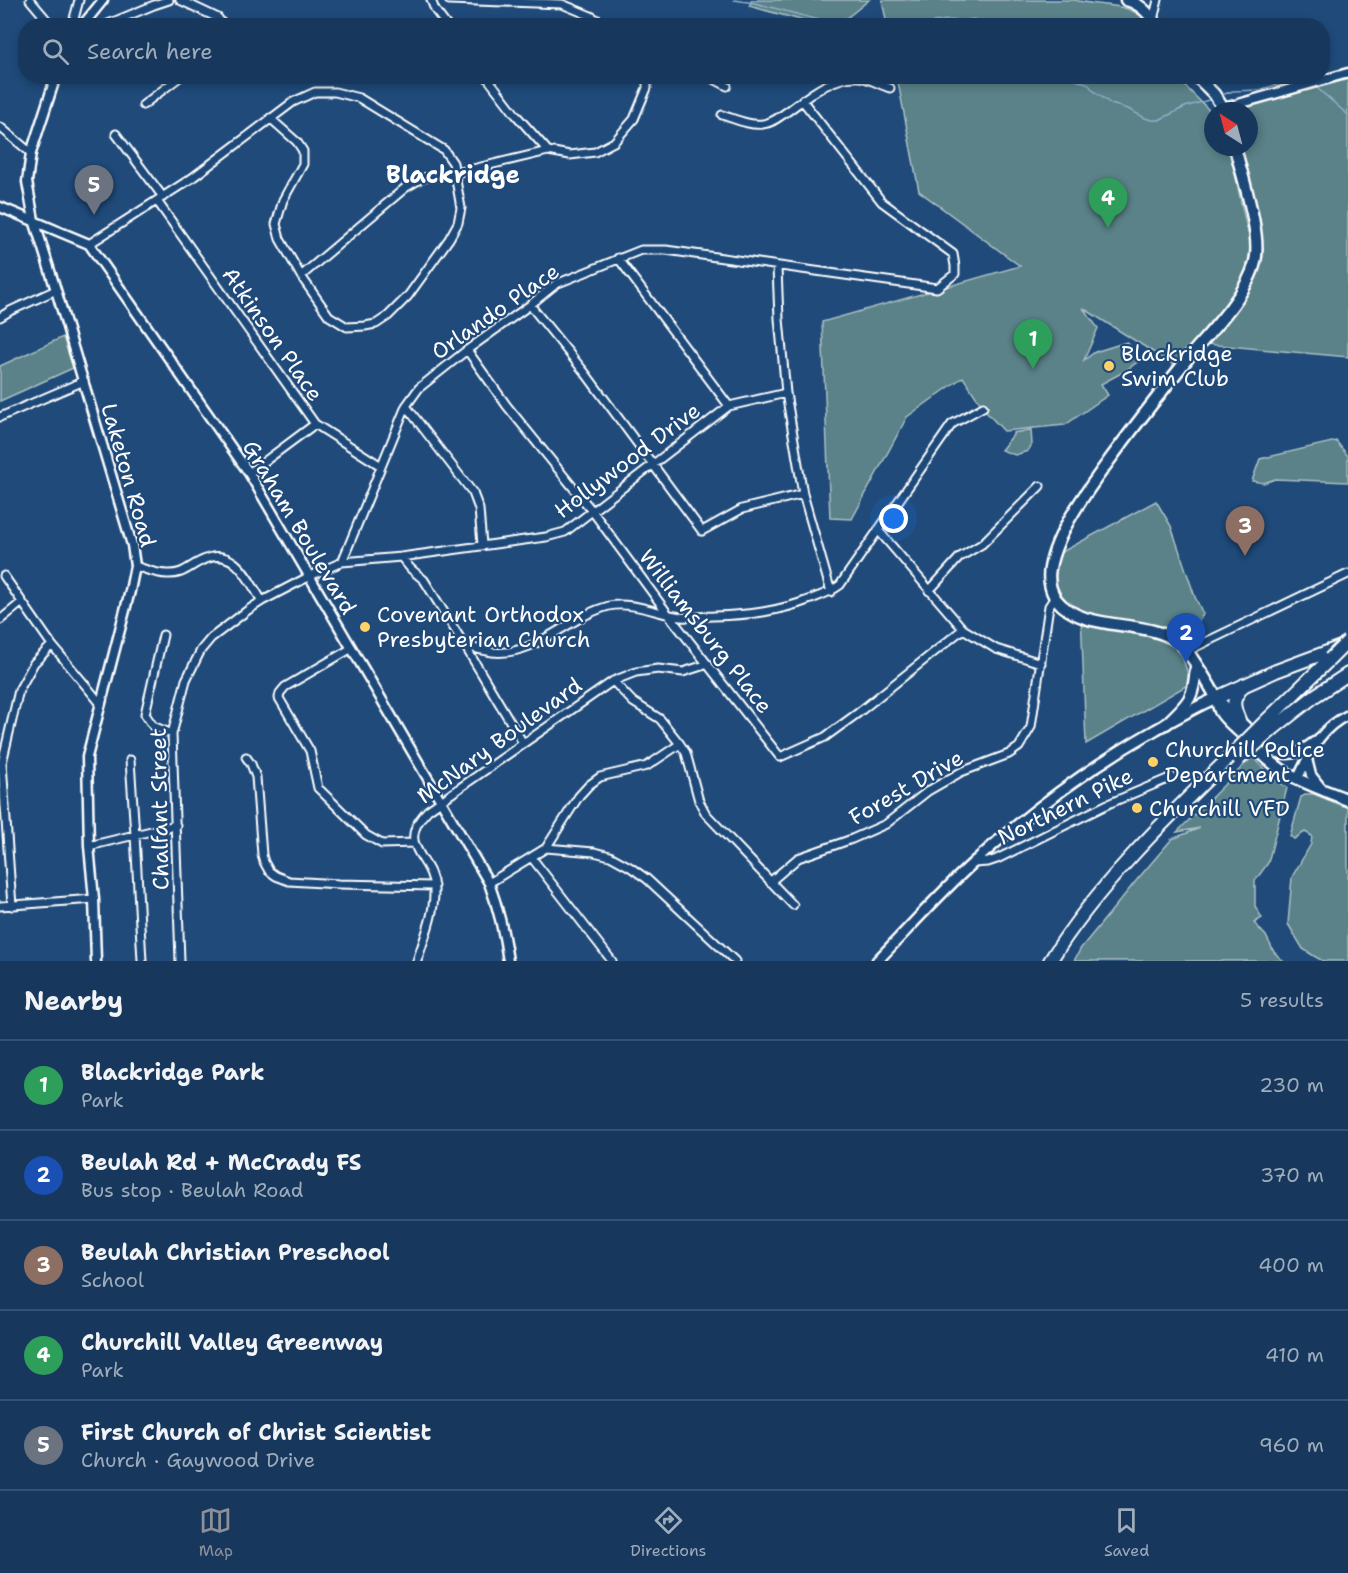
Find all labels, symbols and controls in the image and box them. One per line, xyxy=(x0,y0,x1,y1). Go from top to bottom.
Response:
search box xyxy=(18,18,1330,84)
icon: search xyxy=(39,35,72,68)
text: Search here xyxy=(87,37,213,66)
north arrow xyxy=(1204,102,1258,156)
district label: Blackridge xyxy=(386,159,520,191)
pin: 5 xyxy=(74,166,113,215)
pin: 4 xyxy=(1088,178,1128,228)
street label: Orlando Place xyxy=(426,257,565,366)
street label: Atkinson Place xyxy=(216,262,330,407)
pin: 1 xyxy=(1014,320,1052,369)
place label: Blackridge Swim Club xyxy=(1121,339,1233,393)
marker: Blackridge Swim Club xyxy=(1102,359,1116,373)
street label: Hollywood Drive xyxy=(549,396,706,525)
street label: Laketon Road xyxy=(94,400,163,550)
street label: Graham Boulevard xyxy=(236,435,363,620)
your location xyxy=(879,504,908,533)
pin: 3 xyxy=(1226,506,1264,556)
street label: Williamsburg Place xyxy=(632,543,779,719)
place label: Covenant Orthodox Presbyterian Church xyxy=(377,600,590,654)
pin: 2 xyxy=(1166,614,1206,663)
marker: Covenant Orthodox Presbyterian Church xyxy=(358,620,372,634)
street label: McNary Boulevard xyxy=(411,671,588,810)
street label: Chalfant Street xyxy=(144,728,175,890)
place label: Churchill Police Department xyxy=(1165,735,1325,789)
street label: Forest Drive xyxy=(844,743,969,832)
marker: Churchill Police Department xyxy=(1146,755,1160,769)
street label: Northern Pike xyxy=(993,761,1138,852)
place label: Churchill VFD xyxy=(1149,794,1290,823)
marker: Churchill VFD xyxy=(1130,801,1144,815)
text: Nearby xyxy=(24,983,123,1018)
text: 5 results xyxy=(1240,987,1324,1013)
text: Blackridge Park xyxy=(81,1058,265,1087)
text: 1 xyxy=(39,1072,48,1098)
text: 230 m xyxy=(1259,1072,1324,1098)
text: Park xyxy=(81,1087,124,1113)
text: Beulah Rd + McCrady FS xyxy=(81,1148,361,1177)
text: 2 xyxy=(37,1162,51,1188)
text: 370 m xyxy=(1260,1162,1324,1188)
text: Bus stop · Beulah Road xyxy=(81,1177,303,1203)
text: Beulah Christian Preschool xyxy=(81,1238,390,1267)
text: 3 xyxy=(37,1252,51,1278)
text: 400 m xyxy=(1258,1252,1324,1278)
text: School xyxy=(81,1267,144,1293)
text: Churchill Valley Greenway xyxy=(81,1328,383,1357)
text: 4 xyxy=(37,1342,51,1368)
text: 410 m xyxy=(1265,1342,1324,1368)
text: Park xyxy=(81,1357,124,1383)
text: First Church of Christ Scientist xyxy=(81,1418,431,1447)
text: 5 xyxy=(37,1432,50,1458)
text: 960 m xyxy=(1259,1432,1324,1458)
text: Church · Gaywood Drive xyxy=(81,1447,315,1473)
tab: Map xyxy=(199,1504,233,1561)
tab: Directions xyxy=(630,1504,707,1561)
tab: Saved xyxy=(1104,1504,1149,1561)

